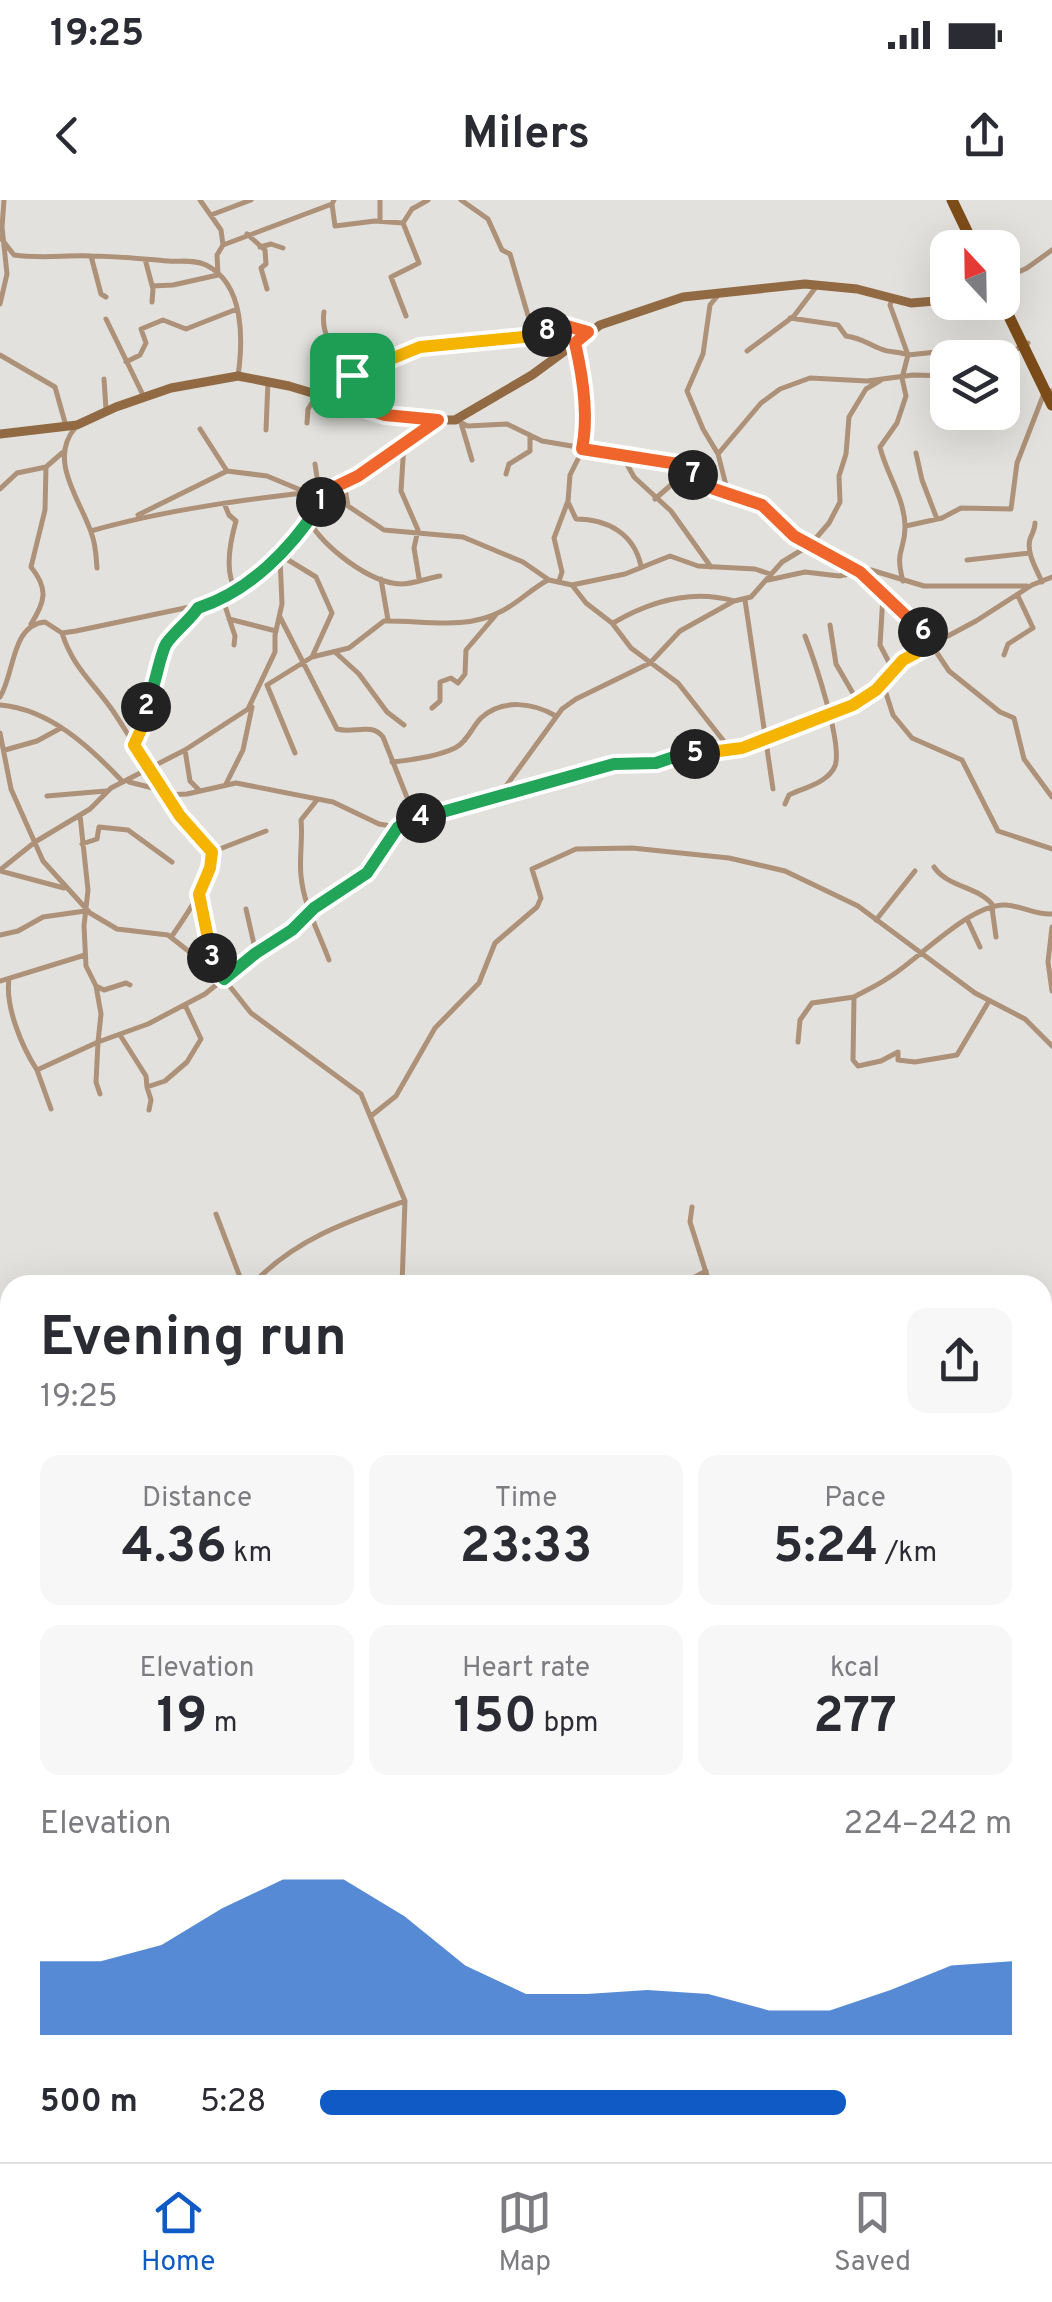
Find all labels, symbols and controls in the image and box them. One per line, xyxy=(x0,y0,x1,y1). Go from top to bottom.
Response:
text: 19:25 xyxy=(50,11,144,60)
text: Milers xyxy=(462,107,590,164)
icon: back xyxy=(40,108,95,163)
icon: share xyxy=(957,108,1012,163)
north arrow xyxy=(930,230,1020,320)
map controls xyxy=(930,230,1020,430)
pin: 8 xyxy=(522,307,572,357)
text: 8 xyxy=(538,314,556,350)
pin xyxy=(310,333,395,418)
button: layers xyxy=(930,340,1020,430)
icon: arrive xyxy=(325,348,380,403)
pin: 7 xyxy=(668,450,718,500)
text: 7 xyxy=(685,457,701,493)
pin: 1 xyxy=(296,477,346,527)
text: 1 xyxy=(315,484,327,520)
pin: 6 xyxy=(898,607,948,657)
text: 6 xyxy=(914,614,932,650)
pin: 2 xyxy=(121,682,171,732)
text: 2 xyxy=(137,689,155,725)
pin: 5 xyxy=(670,729,720,779)
text: 5 xyxy=(686,736,704,772)
pin: 4 xyxy=(396,793,446,843)
text: 4 xyxy=(412,800,430,836)
pin: 3 xyxy=(187,933,237,983)
text: 3 xyxy=(204,940,220,976)
text: Evening run xyxy=(40,1305,347,1375)
button: share xyxy=(907,1308,1012,1413)
text: 19:25 xyxy=(40,1378,118,1418)
text: Distance xyxy=(142,1481,252,1517)
text: Time xyxy=(495,1481,557,1517)
text: Pace xyxy=(824,1481,886,1517)
text: 4.36 xyxy=(122,1517,227,1580)
text: 23:33 xyxy=(460,1517,592,1580)
text: 5:24 xyxy=(773,1517,878,1580)
text: km xyxy=(227,1536,272,1572)
text: /km xyxy=(878,1536,937,1572)
text: Elevation xyxy=(139,1651,255,1687)
text: Heart rate xyxy=(462,1651,590,1687)
text: kcal xyxy=(830,1651,880,1687)
text: 19 xyxy=(156,1687,207,1750)
text: 150 xyxy=(454,1687,537,1750)
text: 277 xyxy=(813,1687,897,1750)
text: m xyxy=(207,1706,238,1742)
text: bpm xyxy=(537,1706,598,1742)
text: Elevation xyxy=(40,1805,172,1845)
text: 224–242 m xyxy=(844,1805,1012,1845)
text: 500 m xyxy=(40,2083,138,2123)
text: 5:28 xyxy=(200,2083,266,2123)
tab: Home xyxy=(141,2185,215,2281)
tab: Map xyxy=(497,2185,552,2281)
tab: Saved xyxy=(834,2185,911,2281)

